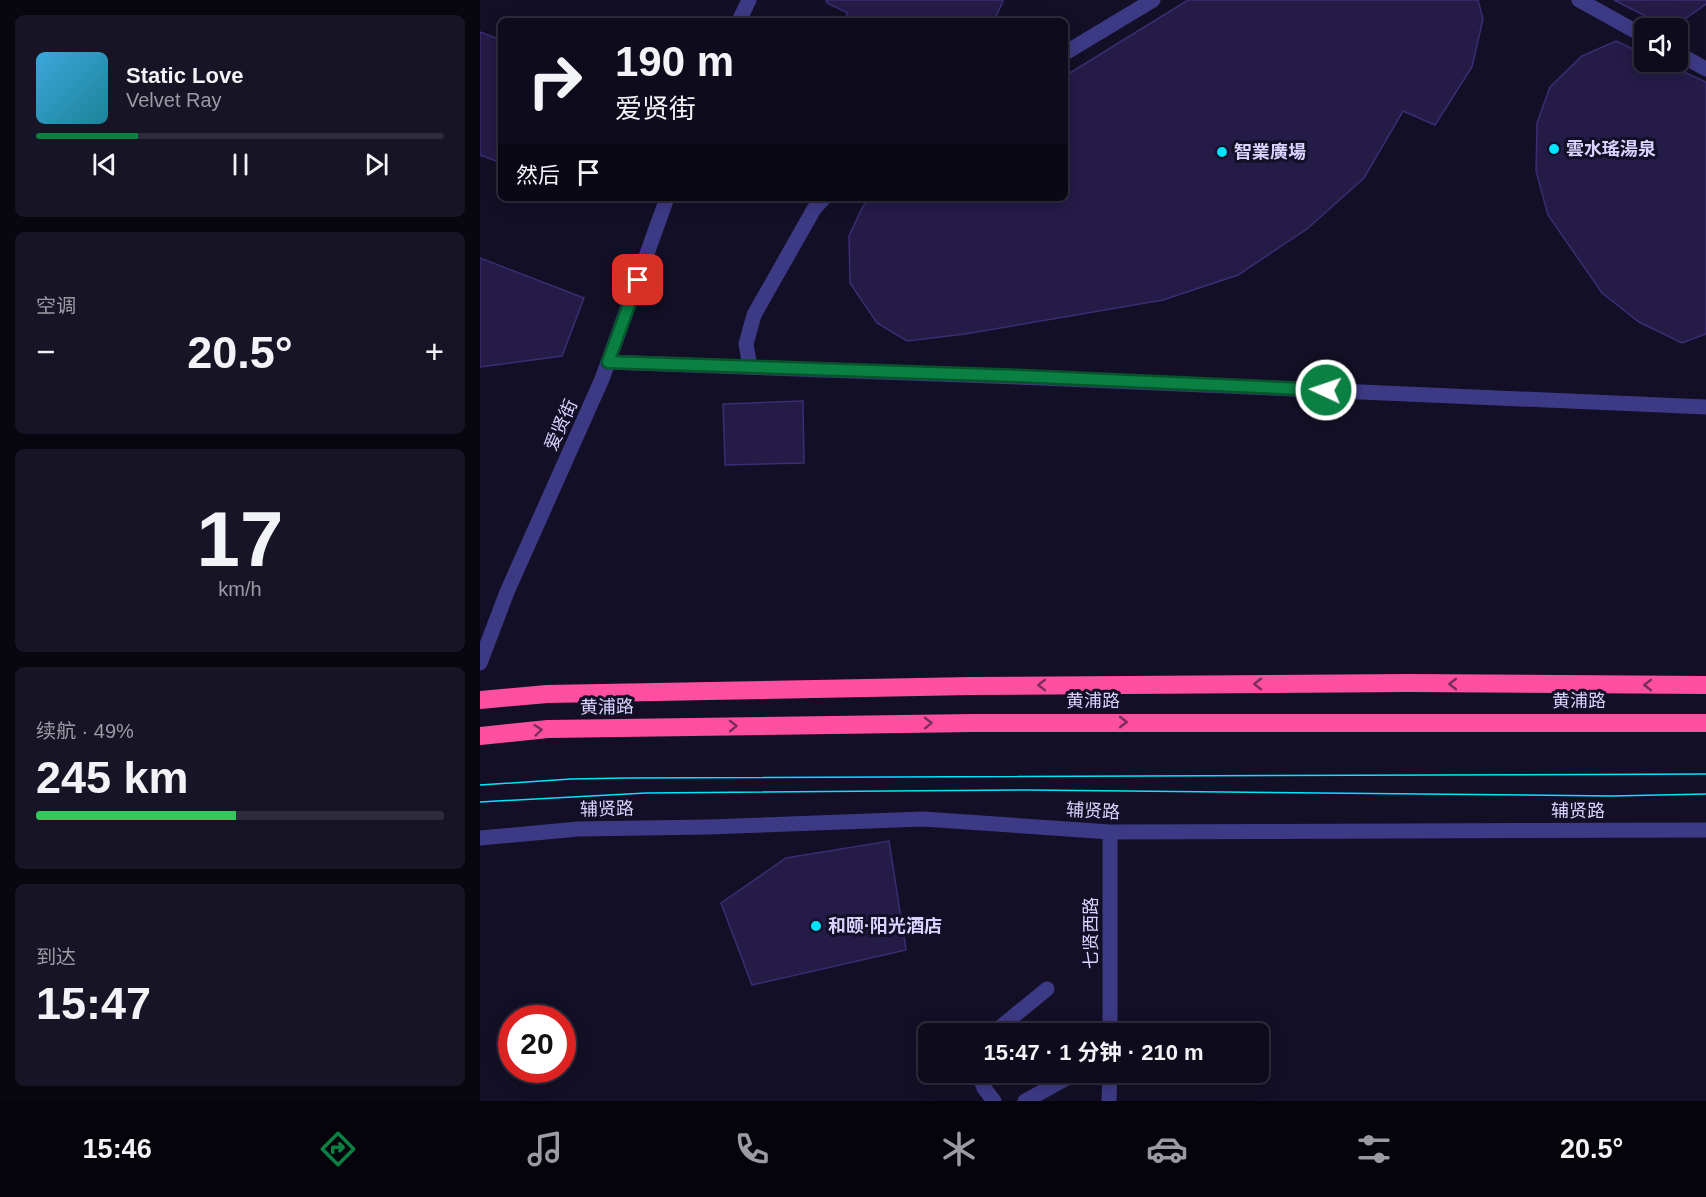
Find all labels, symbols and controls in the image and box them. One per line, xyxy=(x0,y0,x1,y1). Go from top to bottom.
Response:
map controls xyxy=(1634,18,1688,72)
button: sound xyxy=(1634,18,1688,72)
text: 190 m xyxy=(615,38,734,85)
icon: right xyxy=(516,42,594,120)
text: Static Love xyxy=(126,63,243,88)
text: Velvet Ray xyxy=(126,89,222,111)
text: 爱贤街 xyxy=(615,94,696,124)
place label: 雲水瑤湯泉 xyxy=(1566,139,1656,159)
place label: 智業廣場 xyxy=(1234,142,1306,162)
marker: 雲水瑤湯泉 xyxy=(1547,142,1561,156)
marker: 智業廣場 xyxy=(1215,145,1229,159)
icon: previous xyxy=(88,148,121,181)
icon: pause xyxy=(224,148,257,181)
icon: next xyxy=(360,148,393,181)
icon: arrive xyxy=(572,156,605,189)
text: 然后 xyxy=(516,163,560,188)
pin xyxy=(612,254,663,305)
icon: arrive xyxy=(621,263,654,296)
text: 空调 xyxy=(36,295,76,317)
text: 20.5° xyxy=(187,327,293,378)
text: − xyxy=(36,333,55,370)
text: + xyxy=(425,333,444,370)
position arrow xyxy=(1294,358,1358,422)
street label: 爱贤街 xyxy=(541,396,581,454)
text: 17 xyxy=(197,495,283,583)
text: km/h xyxy=(218,578,262,600)
one-way arrow xyxy=(1448,677,1457,690)
one-way arrow xyxy=(1253,678,1262,690)
one-way arrow xyxy=(1037,679,1046,692)
one-way arrow xyxy=(1643,679,1652,691)
street label: 黄浦路 xyxy=(1066,691,1120,711)
street label: 黄浦路 xyxy=(1552,691,1606,711)
street label: 黄浦路 xyxy=(580,697,634,717)
one-way arrow xyxy=(1119,716,1128,728)
one-way arrow xyxy=(924,717,933,729)
text: 续航 · 49% xyxy=(36,720,134,742)
one-way arrow xyxy=(729,720,738,733)
one-way arrow xyxy=(534,724,543,737)
text: 245 km xyxy=(36,752,189,803)
street label: 辅贤路 xyxy=(580,799,634,819)
street label: 辅贤路 xyxy=(1066,800,1120,822)
street label: 辅贤路 xyxy=(1551,801,1605,821)
street label: 七贤西路 xyxy=(1081,897,1101,969)
place label: 和颐·阳光酒店 xyxy=(828,916,942,936)
marker: 和颐·阳光酒店 xyxy=(809,919,823,933)
text: 到达 xyxy=(36,946,76,968)
text: 15:47 xyxy=(36,978,151,1029)
speed limit sign: 20 xyxy=(498,1005,576,1083)
text: 15:47 · 1 分钟 · 210 m xyxy=(983,1040,1204,1065)
icon: directions xyxy=(317,1128,359,1170)
icon: music xyxy=(524,1128,566,1170)
icon: phone xyxy=(731,1128,773,1170)
icon: climate xyxy=(938,1128,980,1170)
icon: car xyxy=(1146,1128,1188,1170)
icon: filters xyxy=(1353,1128,1395,1170)
text: 15:46 xyxy=(83,1134,152,1164)
text: 20.5° xyxy=(1560,1134,1623,1164)

